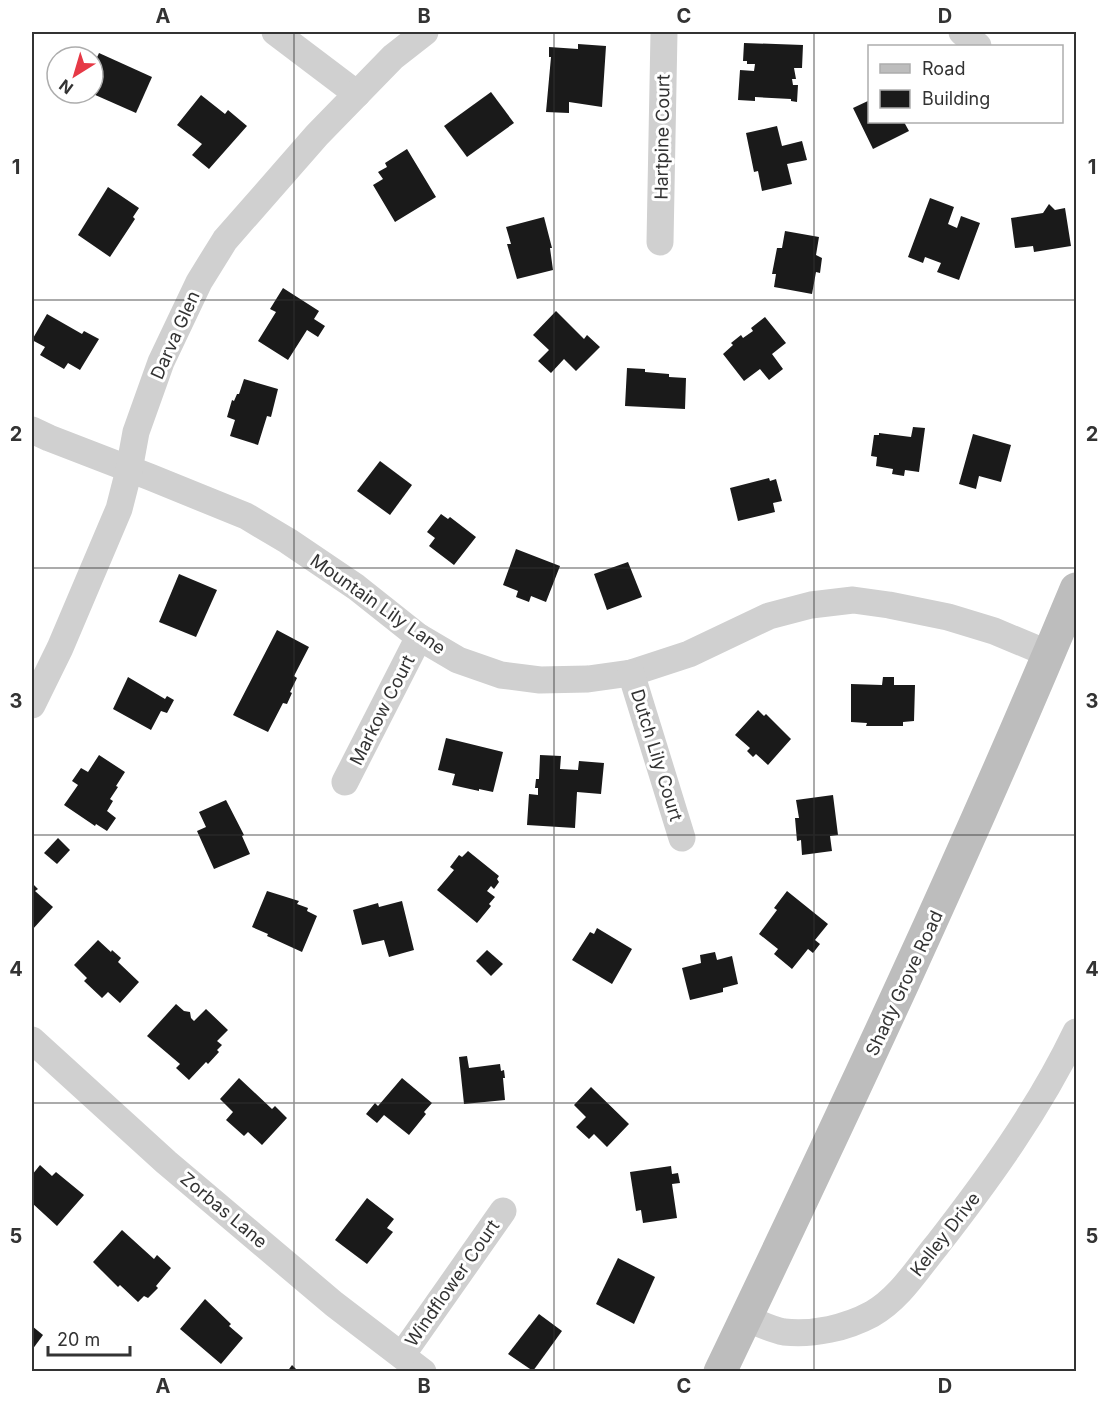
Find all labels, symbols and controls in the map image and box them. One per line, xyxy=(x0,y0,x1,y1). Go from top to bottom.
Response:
text: A xyxy=(156,4,171,28)
text: B xyxy=(417,4,431,28)
text: C xyxy=(677,4,691,28)
text: D xyxy=(938,4,952,28)
north arrow xyxy=(45,45,105,105)
legend xyxy=(868,45,1063,123)
text: Road xyxy=(922,58,965,79)
street label: Hartpine Court xyxy=(650,74,674,200)
text: N xyxy=(55,75,77,99)
text: Building xyxy=(922,88,990,109)
text: 1 xyxy=(12,155,20,179)
text: 1 xyxy=(1088,155,1096,179)
street label: Darva Glen xyxy=(146,288,204,382)
text: 2 xyxy=(10,422,22,446)
text: 2 xyxy=(1086,422,1098,446)
street label: Mountain Lily Lane xyxy=(306,549,450,659)
street label: Markow Court xyxy=(345,651,419,769)
street label: Dutch Lily Court xyxy=(627,686,687,824)
text: 3 xyxy=(10,689,22,713)
text: 3 xyxy=(1086,689,1098,713)
street label: Shady Grove Road xyxy=(861,907,947,1059)
text: 4 xyxy=(9,957,23,981)
text: 4 xyxy=(1085,957,1099,981)
street label: Zorbas Lane xyxy=(176,1168,272,1252)
street label: Kelley Drive xyxy=(906,1188,984,1280)
street label: Windflower Court xyxy=(401,1216,504,1350)
text: 5 xyxy=(10,1224,22,1248)
text: 5 xyxy=(1086,1224,1098,1248)
scale bar xyxy=(48,1319,130,1357)
text: 20 m xyxy=(57,1329,100,1350)
text: A xyxy=(156,1374,171,1398)
text: B xyxy=(417,1374,431,1398)
text: C xyxy=(677,1374,691,1398)
text: D xyxy=(938,1374,952,1398)

